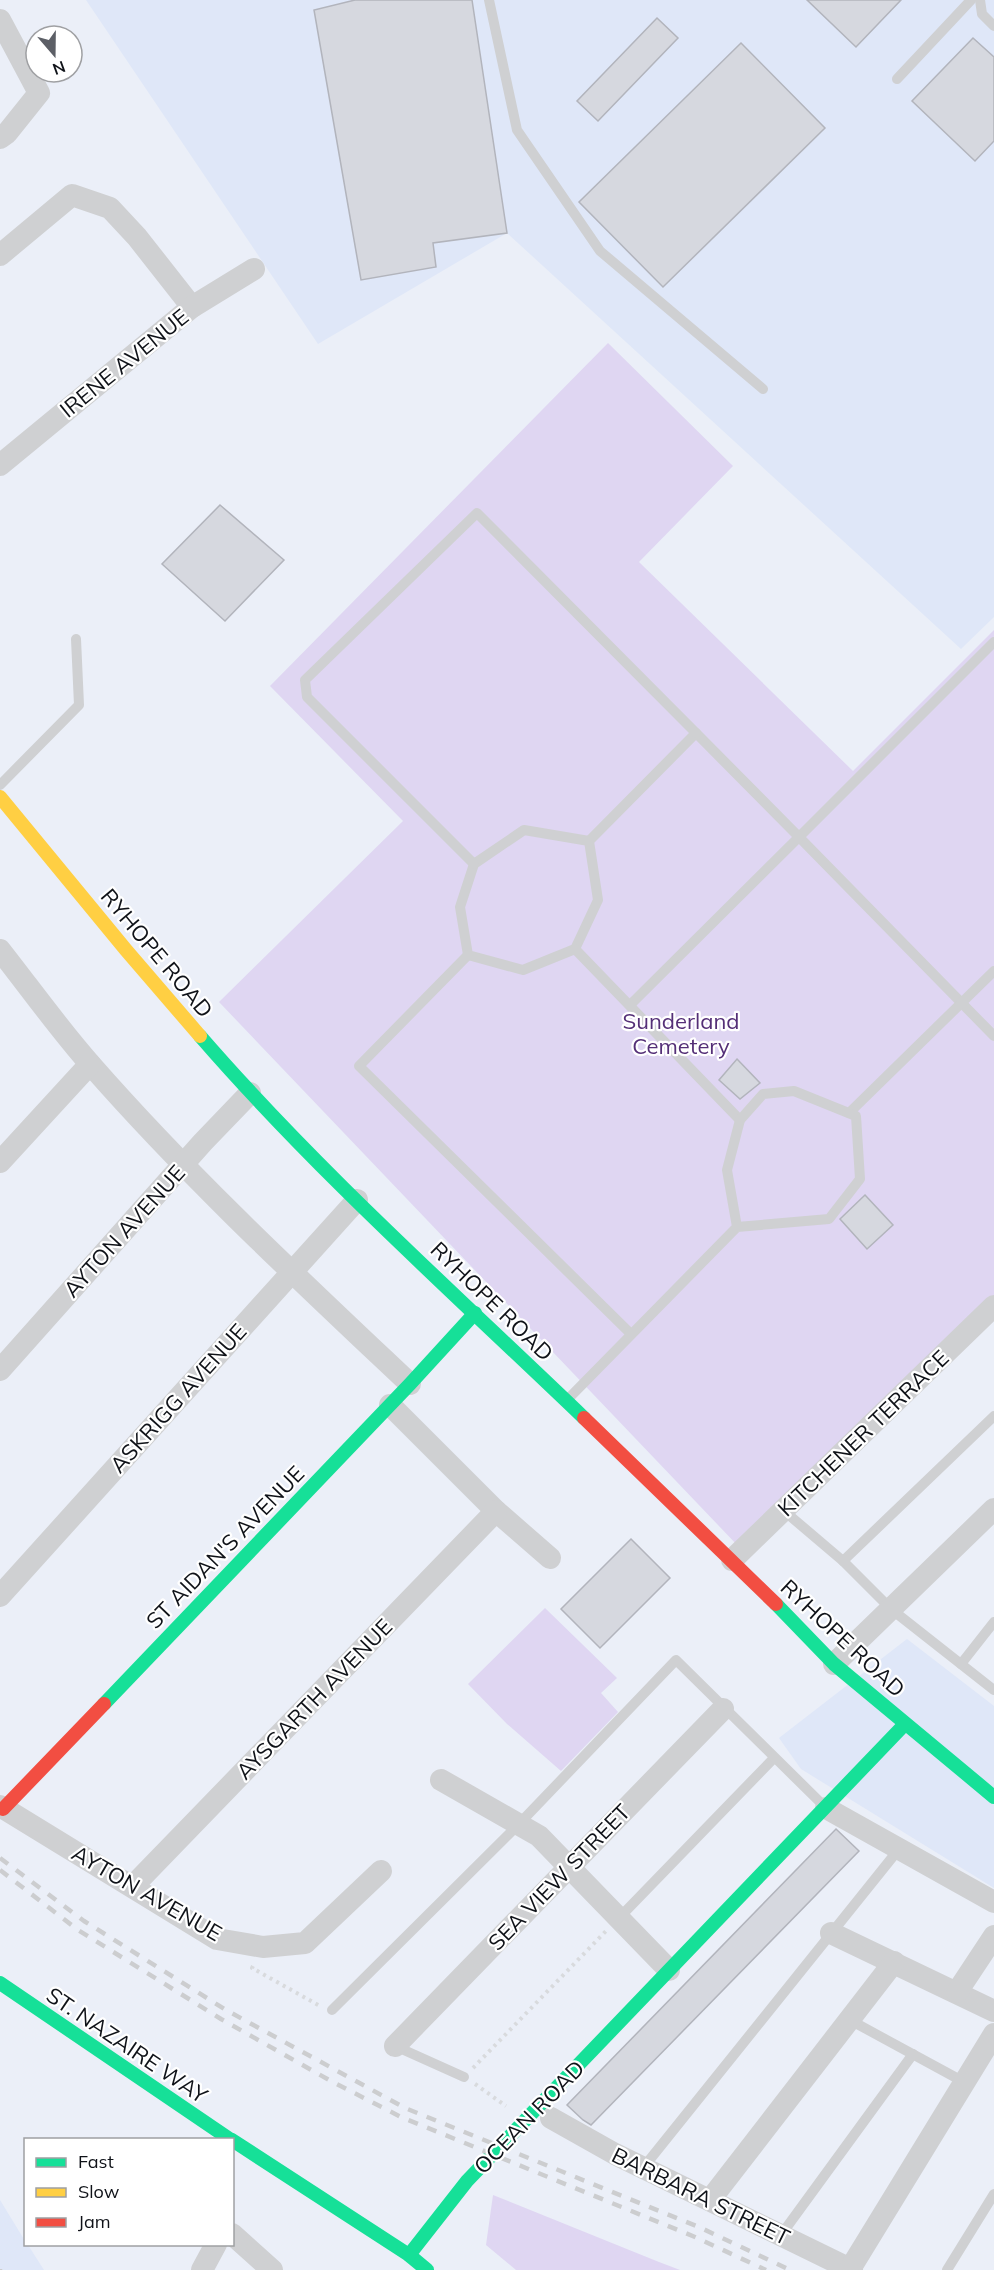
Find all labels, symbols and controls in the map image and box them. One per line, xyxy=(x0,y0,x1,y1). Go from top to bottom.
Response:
north arrow xyxy=(24,24,84,84)
text: N xyxy=(50,57,68,80)
street label: IRENE AVENUE xyxy=(54,303,194,423)
street label: RYHOPE ROAD xyxy=(95,883,219,1023)
park label: Sunderland Cemetery xyxy=(623,1007,739,1060)
street label: AYTON AVENUE xyxy=(57,1159,191,1303)
street label: RYHOPE ROAD xyxy=(425,1235,559,1367)
street label: ASKRIGG AVENUE xyxy=(104,1318,252,1478)
street label: KITCHENER TERRACE xyxy=(771,1344,955,1522)
street label: ST AIDAN'S AVENUE xyxy=(140,1460,310,1634)
street label: RYHOPE ROAD xyxy=(775,1573,911,1703)
street label: AYSGARTH AVENUE xyxy=(230,1613,398,1785)
street label: SEA VIEW STREET xyxy=(482,1798,636,1956)
street label: AYTON AVENUE xyxy=(67,1839,227,1947)
street label: ST. NAZAIRE WAY xyxy=(41,1981,214,2110)
street label: OCEAN ROAD xyxy=(468,2054,590,2180)
legend xyxy=(24,2138,234,2246)
street label: BARBARA STREET xyxy=(607,2141,795,2251)
text: Fast xyxy=(78,2150,114,2173)
text: Slow xyxy=(78,2180,120,2203)
text: Jam xyxy=(78,2210,111,2233)

